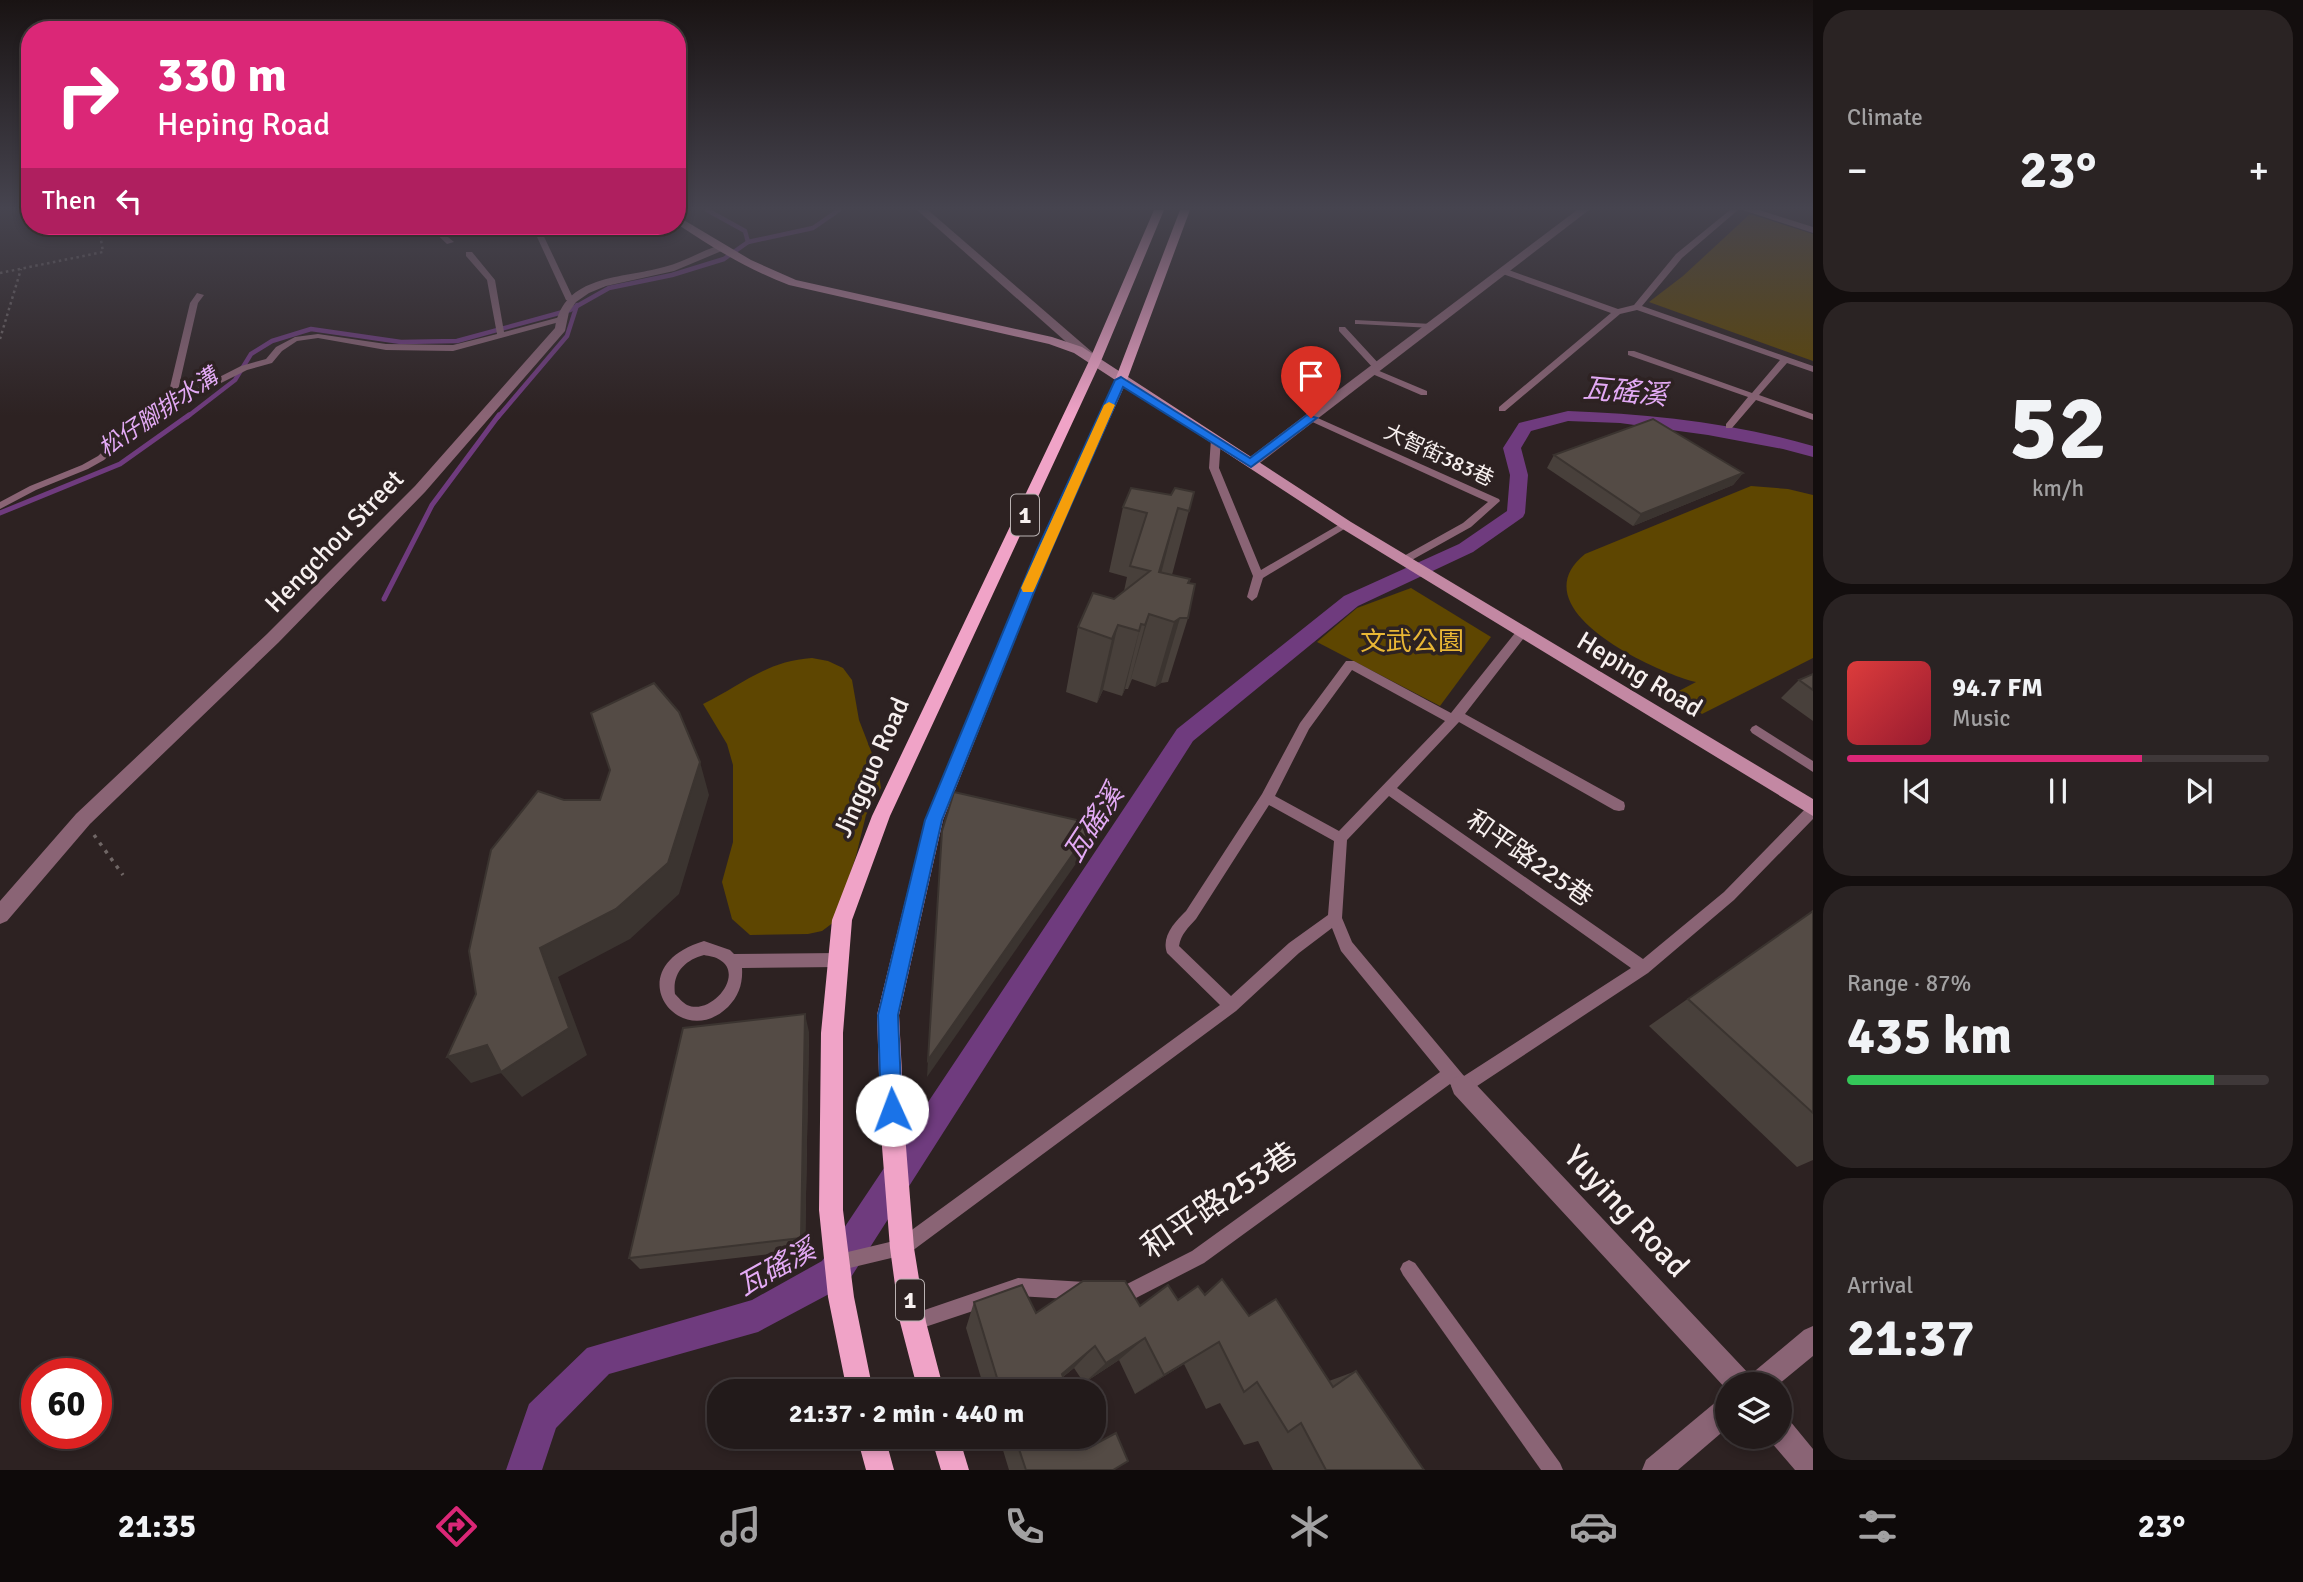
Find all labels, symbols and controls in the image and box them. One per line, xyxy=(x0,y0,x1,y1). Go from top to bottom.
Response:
text: 330 m xyxy=(157,45,287,105)
icon: right xyxy=(42,49,133,140)
text: Climate xyxy=(1847,103,1923,132)
text: Heping Road xyxy=(157,105,330,144)
text: 23° xyxy=(2020,138,2096,202)
text: − xyxy=(1847,147,1868,194)
text: + xyxy=(2248,147,2269,194)
icon: left xyxy=(110,182,148,220)
text: Then xyxy=(42,185,96,217)
pin xyxy=(1281,346,1341,418)
icon: arrive xyxy=(1292,357,1330,395)
water label: 松仔腳排水溝 xyxy=(93,360,226,463)
water label: 瓦磘溪 xyxy=(1582,371,1672,413)
text: 52 xyxy=(2009,372,2107,485)
street label: 大智街383巷 xyxy=(1380,418,1498,492)
street label: Hengchou Street xyxy=(259,464,411,620)
text: km/h xyxy=(2032,474,2084,503)
road number: 1 xyxy=(1011,494,1039,536)
street label: Heping Road xyxy=(1571,625,1708,725)
park label: 文武公園 xyxy=(1360,626,1464,658)
text: 94.7 FM xyxy=(1952,672,2043,704)
street label: Jingguo Road xyxy=(827,693,917,842)
text: Music xyxy=(1952,704,2010,733)
icon: previous xyxy=(1898,772,1936,810)
icon: pause xyxy=(2039,772,2077,810)
icon: next xyxy=(2180,772,2218,810)
water label: 瓦磘溪 xyxy=(1057,776,1133,868)
street label: 和平路225巷 xyxy=(1460,804,1598,914)
text: Range · 87% xyxy=(1847,969,1971,998)
text: 435 km xyxy=(1847,1004,2012,1068)
position arrow xyxy=(855,1073,929,1147)
street label: 和平路253巷 xyxy=(1134,1134,1305,1267)
street label: Yuying Road xyxy=(1556,1137,1698,1285)
water label: 瓦磘溪 xyxy=(732,1231,825,1303)
text: Arrival xyxy=(1847,1271,1913,1300)
road number: 1 xyxy=(896,1280,924,1320)
text: 21:37 xyxy=(1847,1306,1975,1370)
speed limit sign: 60 xyxy=(21,1358,112,1449)
map controls xyxy=(1715,1372,1792,1449)
button: layers xyxy=(1715,1372,1792,1449)
text: 21:37 · 2 min · 440 m xyxy=(789,1398,1024,1430)
icon: directions xyxy=(432,1502,481,1551)
icon: music xyxy=(716,1502,765,1551)
icon: phone xyxy=(1000,1502,1049,1551)
icon: climate xyxy=(1285,1502,1334,1551)
icon: car xyxy=(1569,1502,1618,1551)
icon: filters xyxy=(1853,1502,1902,1551)
text: 21:35 xyxy=(118,1507,196,1546)
text: 23° xyxy=(2138,1507,2185,1546)

